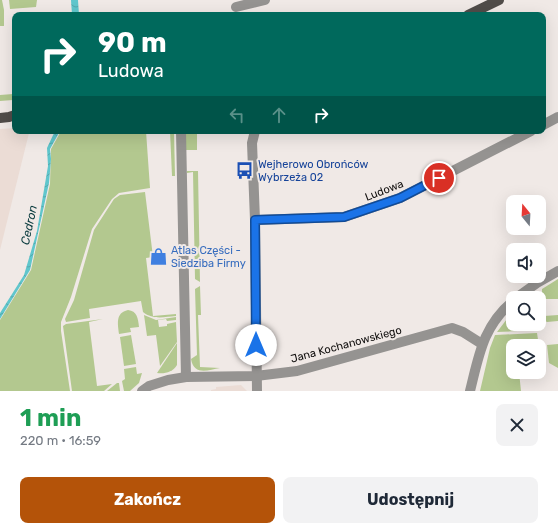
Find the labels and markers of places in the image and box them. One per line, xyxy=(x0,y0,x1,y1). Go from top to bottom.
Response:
place label: Wejherowo Obrońców Wybrzeża 02 xyxy=(258,158,369,184)
bus stop icon: Wejherowo Obrońców Wybrzeża 02 xyxy=(235,160,255,180)
pin xyxy=(422,161,456,195)
place label: Atlas Części - Siedziba Firmy xyxy=(171,244,246,270)
shop icon: Atlas Części - Siedziba Firmy xyxy=(148,246,168,266)

